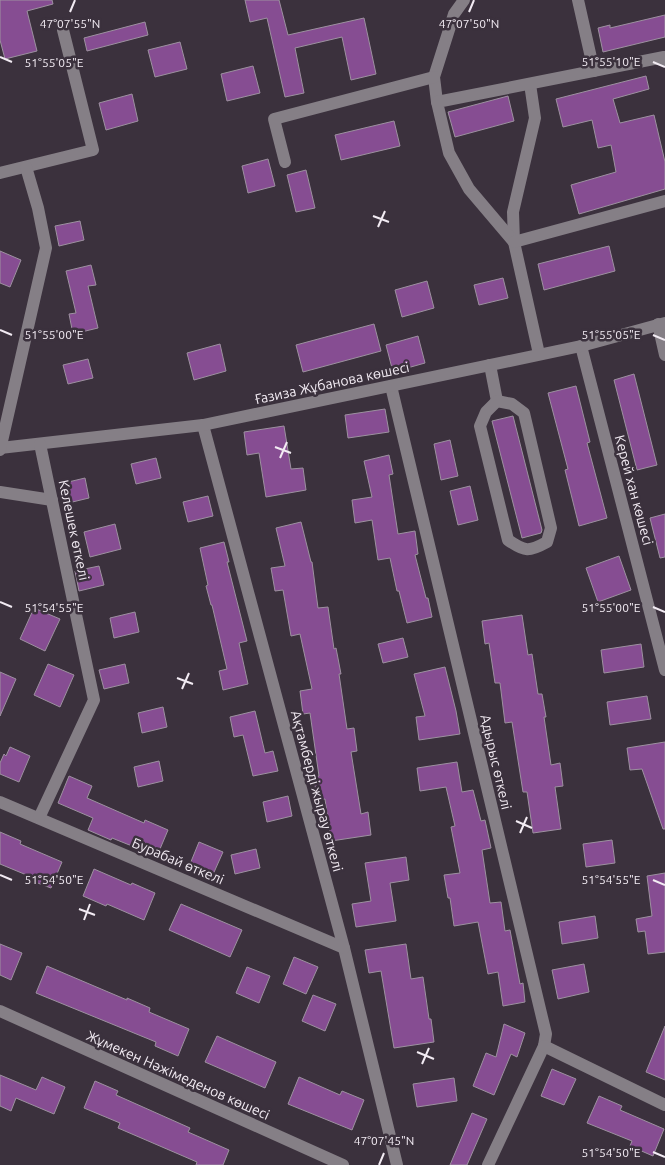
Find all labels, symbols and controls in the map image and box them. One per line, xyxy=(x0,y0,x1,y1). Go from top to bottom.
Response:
text: 47°07'55"N xyxy=(40,17,100,30)
text: 47°07'50"N xyxy=(439,17,499,30)
text: 51°55'10"E xyxy=(582,55,641,68)
text: 51°55'05"E xyxy=(25,56,84,69)
text: 51°55'00"E xyxy=(25,328,84,341)
text: 51°55'05"E xyxy=(582,328,641,341)
street label: Ғазиза Жұбанова көшесі xyxy=(253,359,411,407)
street label: Керей хан көшесі xyxy=(612,433,656,547)
street label: Келешек өткелі xyxy=(56,478,92,582)
text: 51°54'55"E xyxy=(25,601,84,614)
text: 51°55'00"E xyxy=(582,601,641,614)
street label: Ақтамберді жырау өткелі xyxy=(288,709,346,873)
street label: Адырыс өткелі xyxy=(477,713,515,811)
street label: Бурабай өткелі xyxy=(130,834,226,888)
text: 51°54'50"E xyxy=(25,873,84,886)
text: 51°54'55"E xyxy=(582,873,641,886)
street label: Жұмекен Нәжімеденов көшесі xyxy=(84,1027,272,1123)
text: 47°07'45"N xyxy=(354,1134,414,1147)
text: 51°54'50"E xyxy=(582,1146,641,1159)

